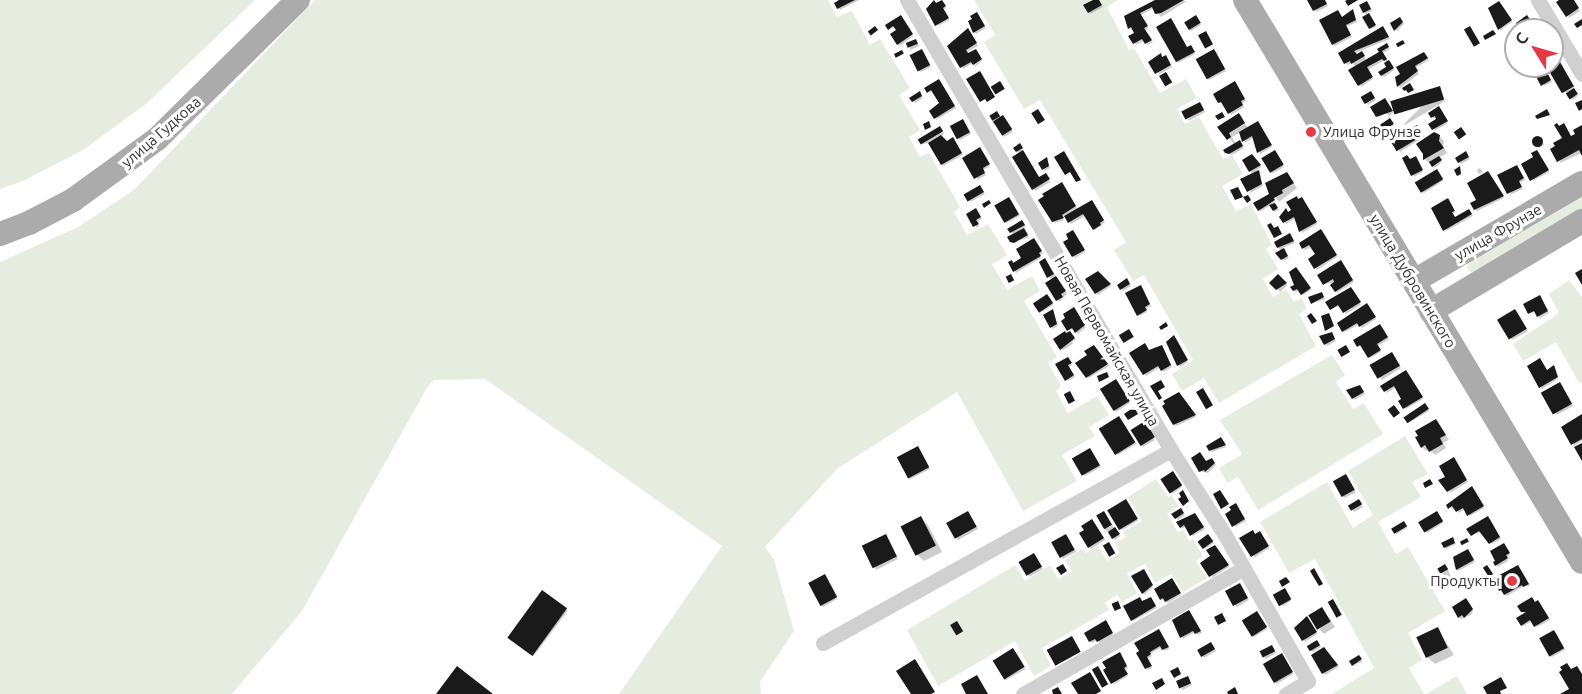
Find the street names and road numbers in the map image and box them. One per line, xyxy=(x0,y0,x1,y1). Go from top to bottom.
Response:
street label: улица Гудкова xyxy=(118,93,204,171)
street label: улица Фрунзе xyxy=(1451,200,1545,264)
street label: улица Дубровинского xyxy=(1366,211,1460,351)
street label: Новая Первомайская улица xyxy=(1051,253,1163,429)

